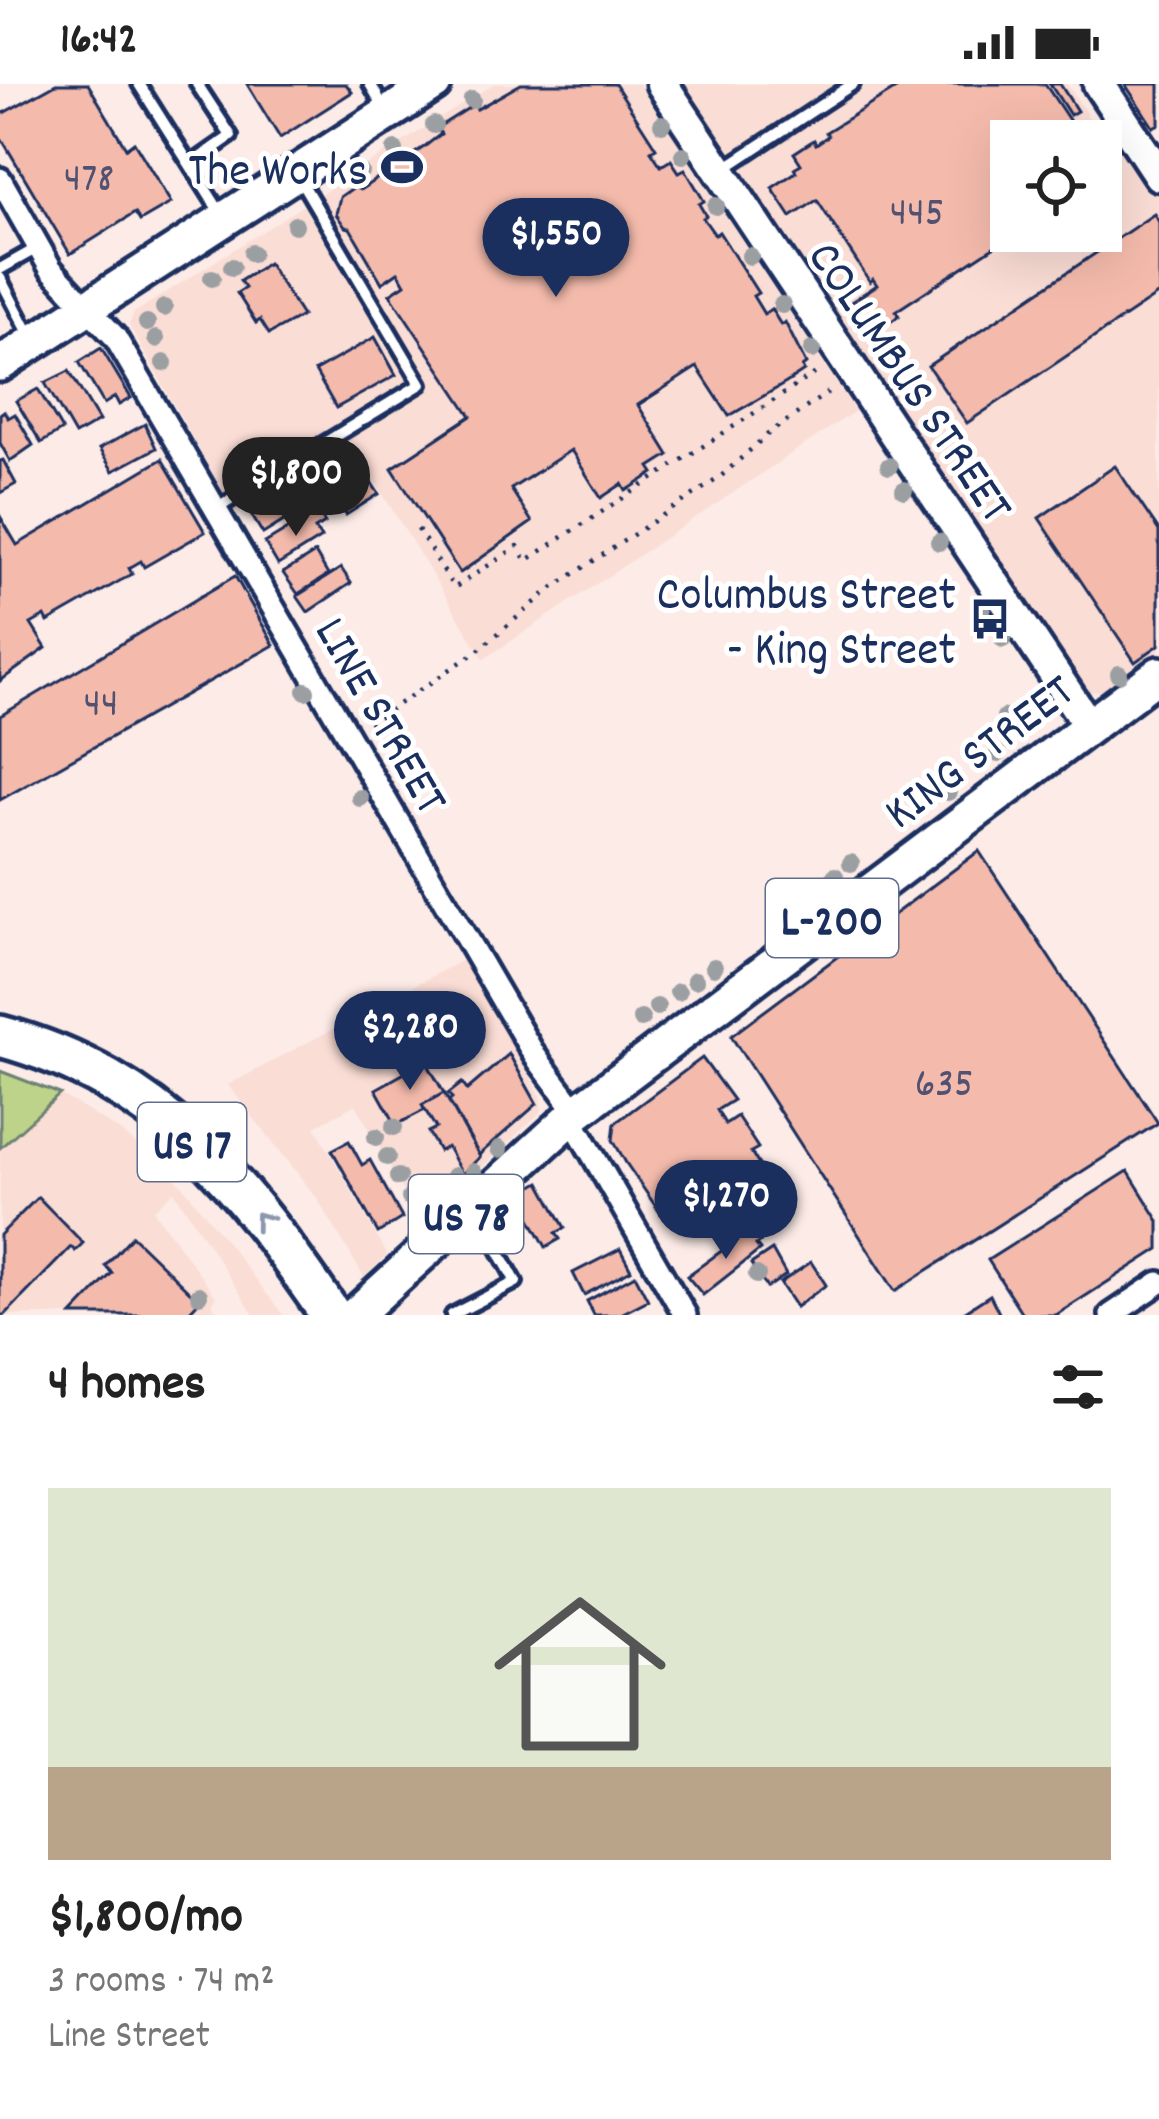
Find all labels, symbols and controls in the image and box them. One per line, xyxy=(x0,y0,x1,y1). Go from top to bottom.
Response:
text: 16:42 xyxy=(60,10,138,74)
map controls xyxy=(990,120,1122,252)
button: locate xyxy=(990,120,1122,252)
place label: The Works xyxy=(188,140,368,209)
sports icon: The Works xyxy=(379,144,425,190)
house number: 478 xyxy=(64,152,114,212)
house number: 445 xyxy=(890,186,944,246)
pin: $1,550 xyxy=(458,198,654,300)
text: $1,550 xyxy=(509,209,603,264)
street label: COLUMBUS STREET xyxy=(787,229,1027,539)
pin: $1,800 xyxy=(198,437,394,539)
text: $1,800 xyxy=(249,448,343,503)
place label: Columbus Street - King Street xyxy=(657,564,956,688)
bus stop icon: Columbus Street - King Street xyxy=(967,596,1013,642)
street label: LINE STREET xyxy=(293,606,462,829)
street label: KING STREET xyxy=(872,660,1091,850)
house number: 44 xyxy=(84,677,118,737)
road number: L-200 xyxy=(766,879,898,957)
pin: $2,280 xyxy=(312,991,508,1093)
text: $2,280 xyxy=(361,1002,459,1057)
house number: 635 xyxy=(915,1057,973,1117)
road number: US 17 xyxy=(138,1103,246,1181)
pin: $1,270 xyxy=(628,1160,824,1262)
text: $1,270 xyxy=(682,1171,770,1226)
road number: US 78 xyxy=(409,1175,523,1253)
one-way arrow xyxy=(255,1212,277,1233)
text: 4 homes xyxy=(48,1351,206,1423)
icon: filters xyxy=(1045,1354,1111,1420)
icon: home xyxy=(472,1566,688,1782)
text: $1,800/mo xyxy=(48,1884,243,1956)
text: 3 rooms · 74 m² xyxy=(48,1956,274,2011)
text: Line Street xyxy=(48,2011,210,2066)

